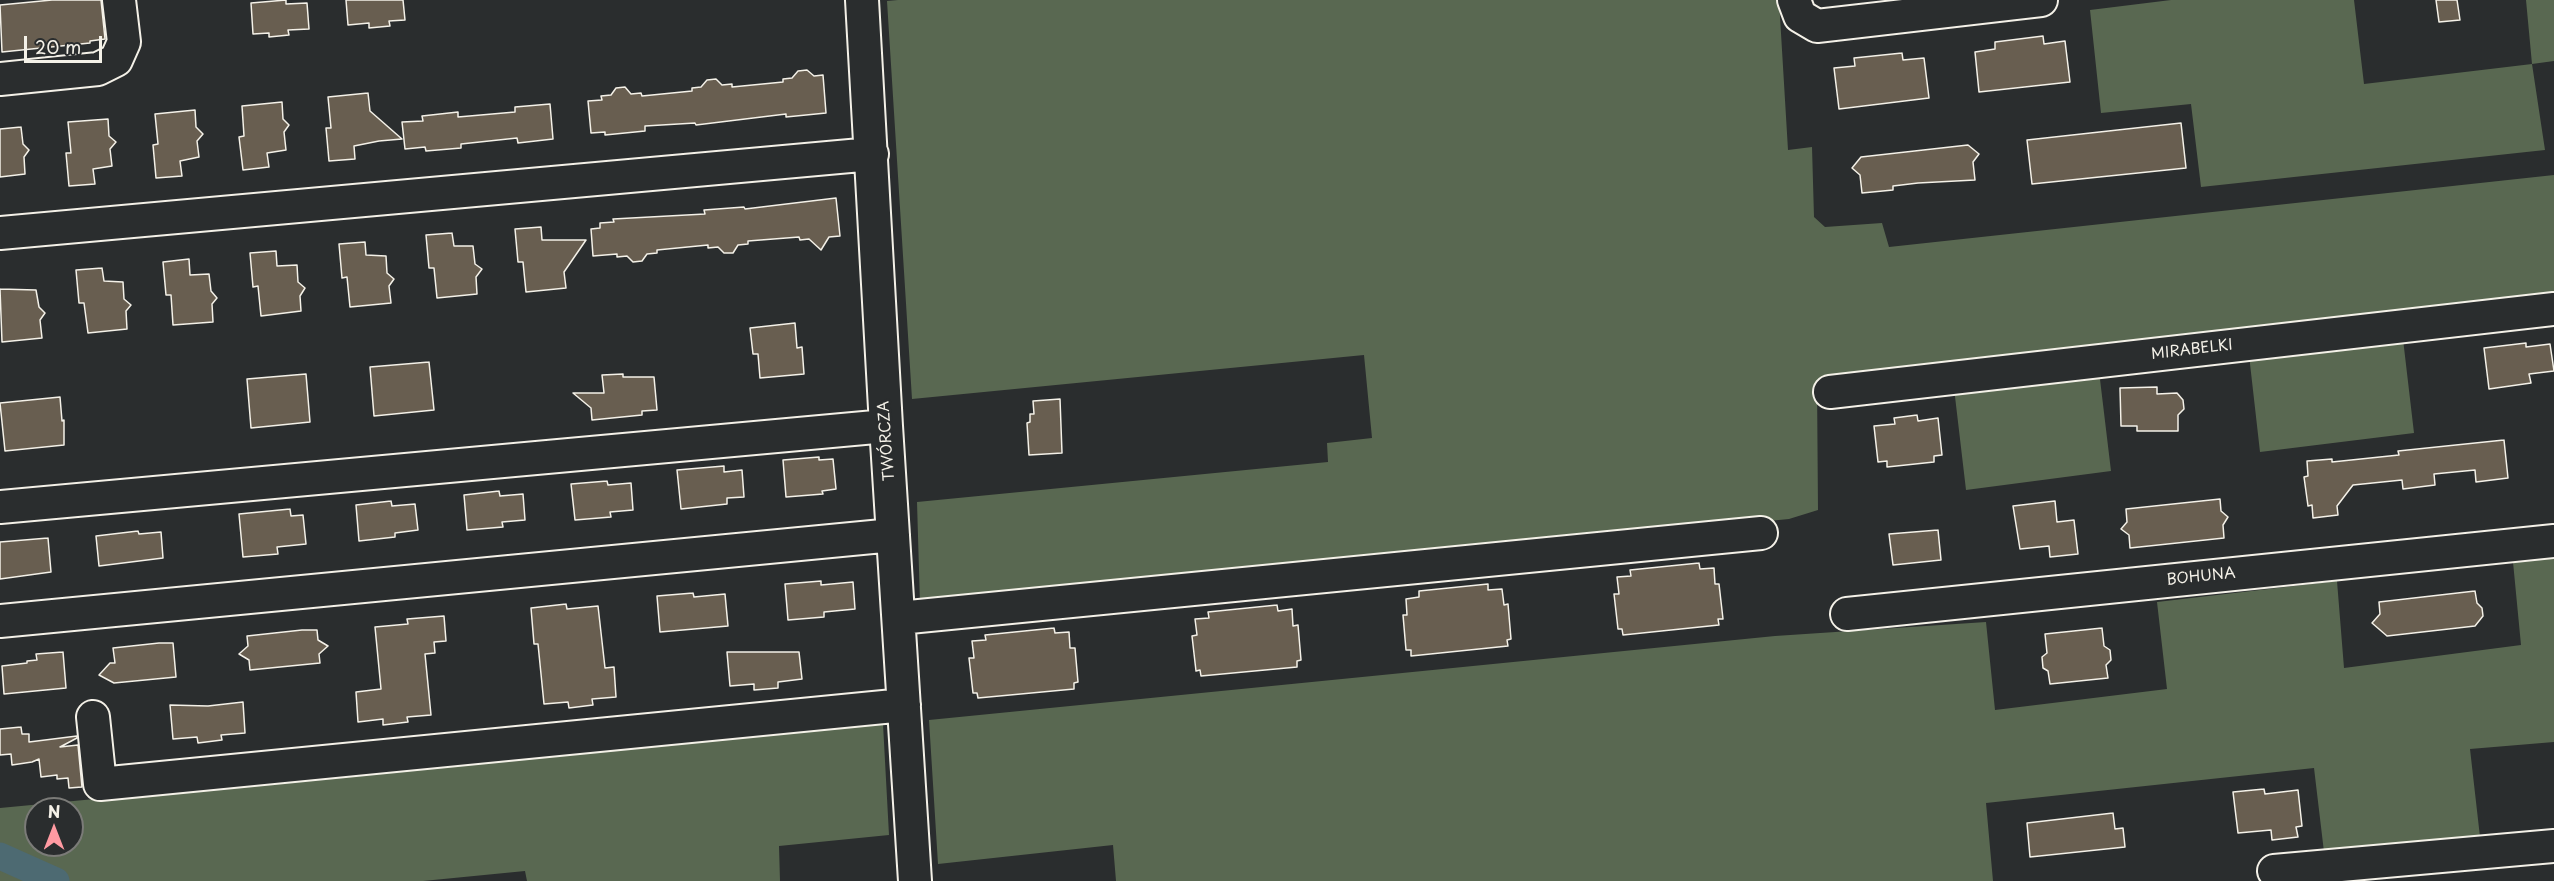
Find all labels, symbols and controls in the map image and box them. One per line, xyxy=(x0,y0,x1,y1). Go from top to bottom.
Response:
scale bar xyxy=(27,24,105,62)
text: 20 m xyxy=(35,33,81,60)
street label: MIRABELKI xyxy=(2150,336,2234,364)
street label: TWÓRCZA xyxy=(875,400,899,482)
street label: BOHUNA xyxy=(2166,564,2236,590)
north arrow xyxy=(24,797,84,857)
text: N xyxy=(48,799,60,823)

